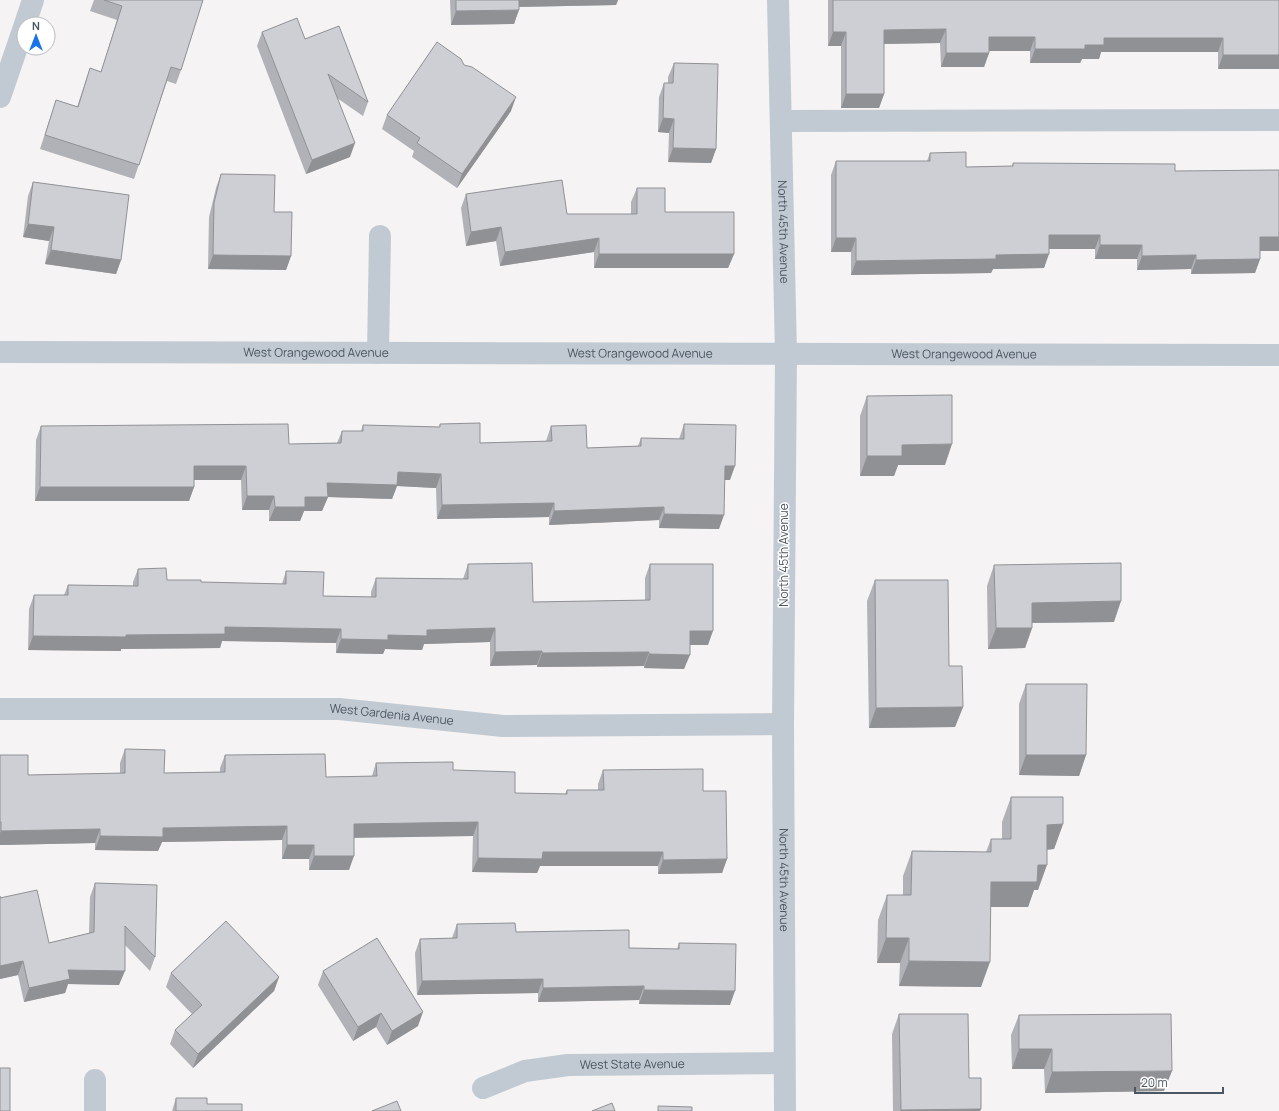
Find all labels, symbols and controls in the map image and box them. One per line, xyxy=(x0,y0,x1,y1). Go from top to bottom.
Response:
north arrow xyxy=(16,16,56,56)
text: N xyxy=(32,18,40,33)
street label: North 45th Avenue xyxy=(774,180,793,284)
street label: West Orangewood Avenue xyxy=(243,344,389,361)
street label: West Orangewood Avenue xyxy=(567,344,713,362)
street label: West Orangewood Avenue xyxy=(891,345,1037,362)
street label: North 45th Avenue xyxy=(775,503,792,607)
street label: West Gardenia Avenue xyxy=(330,700,455,729)
street label: North 45th Avenue xyxy=(776,828,793,932)
street label: West State Avenue xyxy=(580,1055,685,1073)
scale bar xyxy=(1135,1069,1223,1095)
text: 20 m xyxy=(1141,1074,1168,1091)

